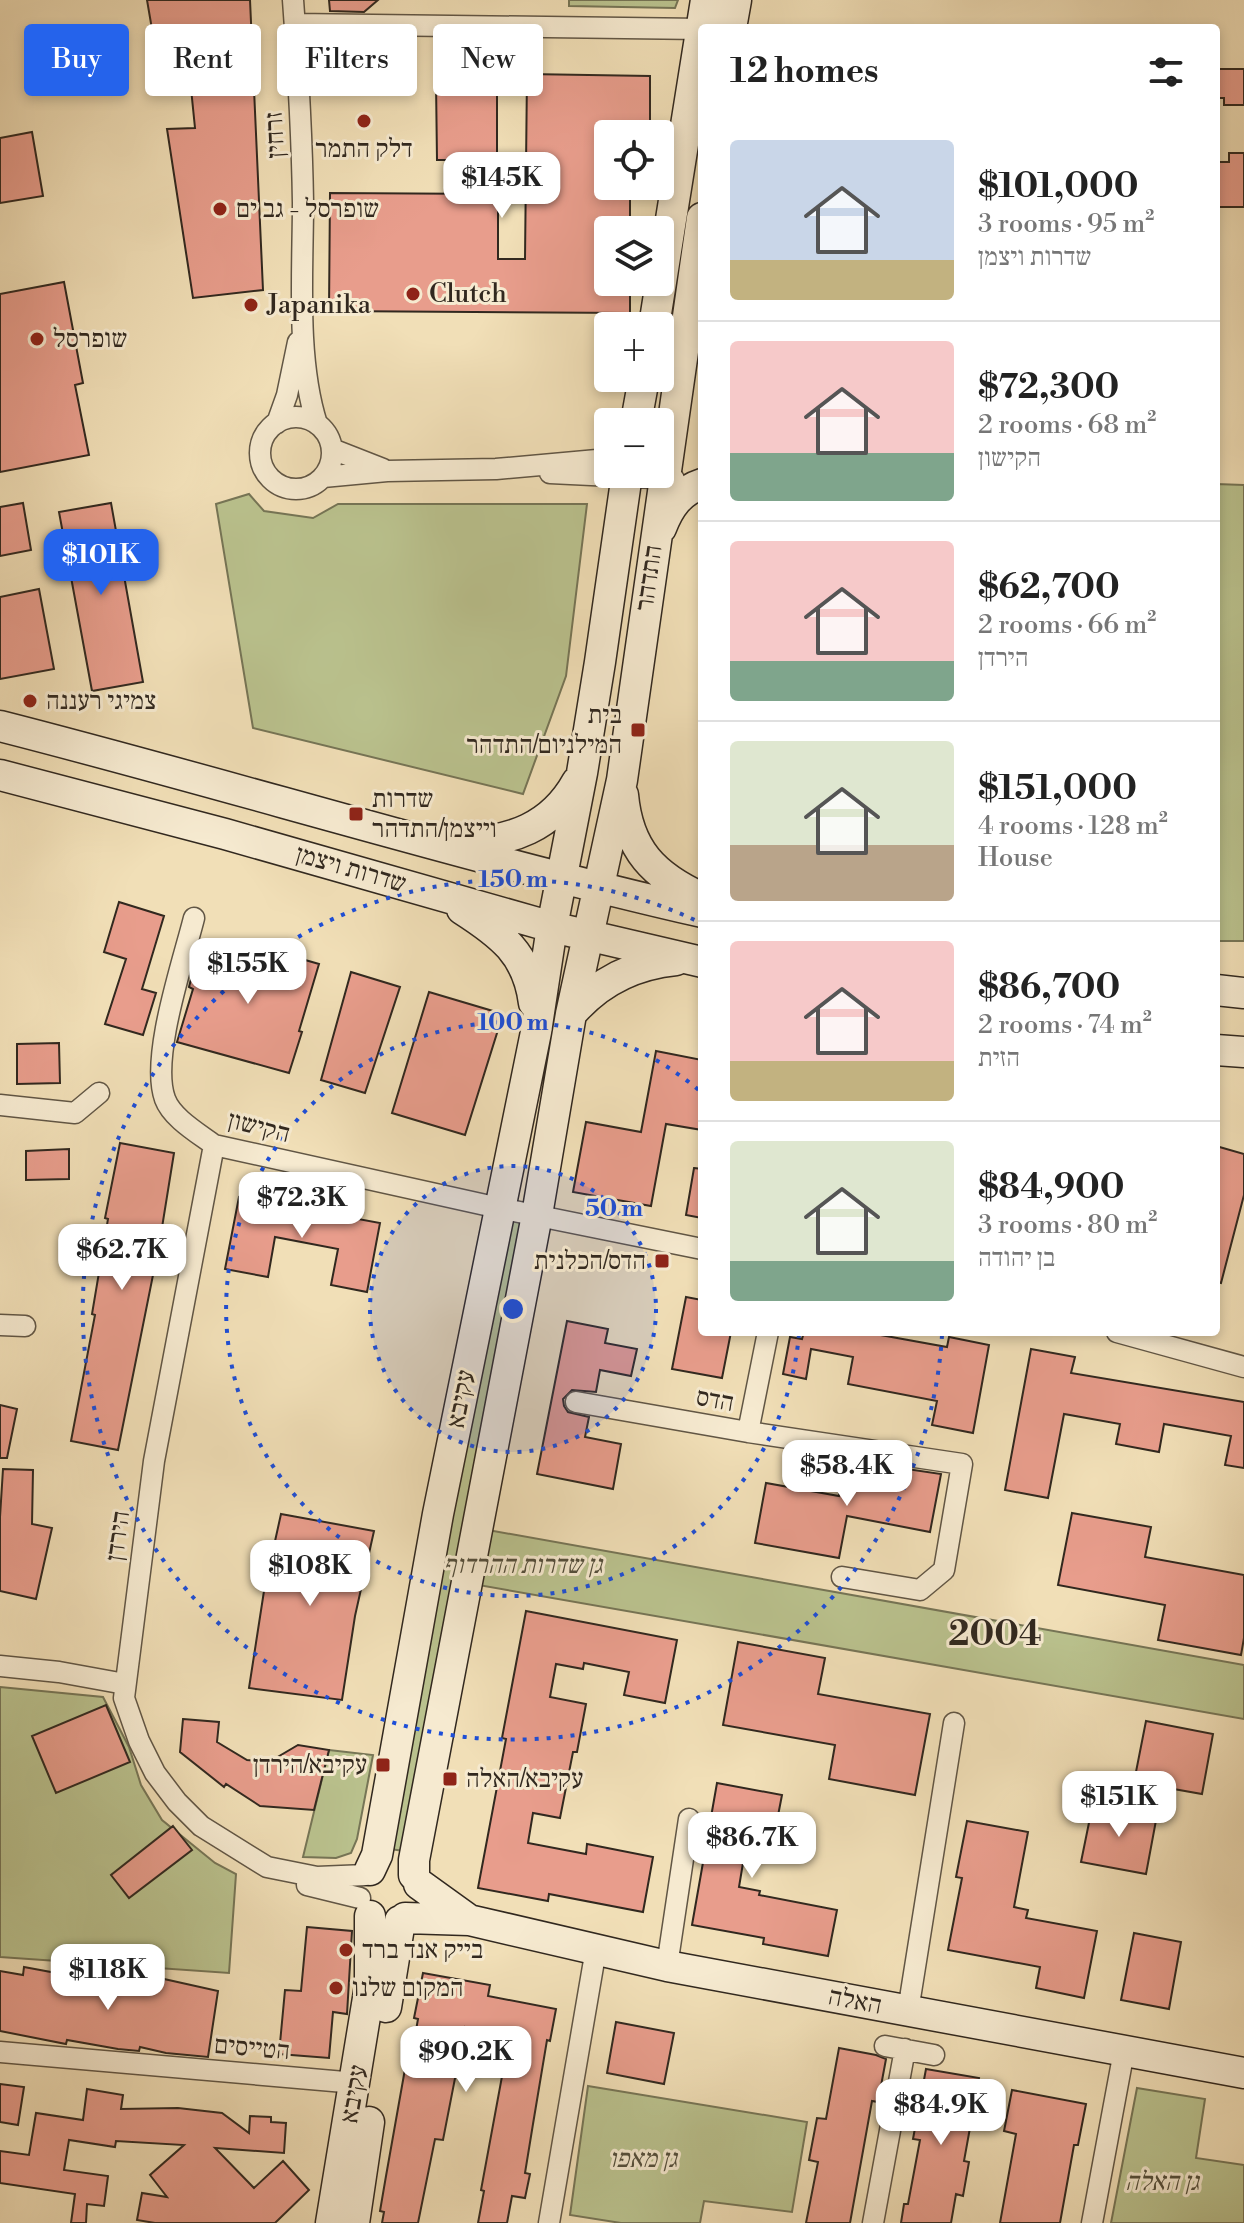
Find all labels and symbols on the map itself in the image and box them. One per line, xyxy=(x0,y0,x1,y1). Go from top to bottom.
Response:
street label: זרחין xyxy=(258,111,292,159)
marker: דלק התמר xyxy=(355,112,373,130)
place label: דלק התמר xyxy=(315,133,413,165)
pin: $145K xyxy=(446,152,558,220)
place label: שופרסל - גב ים xyxy=(236,193,379,225)
marker: שופרסל - גב ים xyxy=(211,200,229,218)
place label: Clutch xyxy=(429,278,507,310)
marker: Clutch xyxy=(404,285,422,303)
place label: Japanika xyxy=(266,289,372,321)
marker: Japanika xyxy=(242,296,260,314)
place label: שופרסל xyxy=(53,323,127,355)
marker: שופרסל xyxy=(28,330,46,348)
pin: $101K xyxy=(45,529,157,597)
street label: התדהר xyxy=(629,543,669,613)
place label: צמיגי רעננה xyxy=(46,685,156,717)
marker: צמיגי רעננה xyxy=(21,692,39,710)
place label: בית המילניום/התדהר xyxy=(466,699,622,761)
marker: בית המילניום/התדהר xyxy=(629,721,647,739)
place label: שדרות וייצמן/התדהר xyxy=(372,783,497,845)
marker: שדרות וייצמן/התדהר xyxy=(347,805,365,823)
street label: שדרות ויצמן xyxy=(292,838,410,900)
text: 150 m xyxy=(478,865,548,895)
pin: $155K xyxy=(192,938,304,1006)
text: 100 m xyxy=(477,1008,549,1038)
street label: הקישון xyxy=(225,1104,293,1150)
pin: $72.3K xyxy=(237,1172,367,1240)
text: 50 m xyxy=(585,1194,643,1224)
pin: $62.7K xyxy=(57,1224,187,1292)
place label: הדס/הכלנית xyxy=(534,1245,646,1277)
marker: הדס/הכלנית xyxy=(653,1252,671,1270)
centre of rings xyxy=(499,1295,527,1323)
street label: עקיבא xyxy=(440,1367,482,1431)
street label: הדס xyxy=(694,1381,736,1419)
pin: $58.4K xyxy=(782,1440,912,1508)
street label: הירדן xyxy=(99,1509,137,1563)
pin: $108K xyxy=(254,1540,366,1608)
park label: גן שדרות ההרדוף xyxy=(444,1549,603,1581)
district label: 2004 xyxy=(948,1614,1042,1656)
place label: עקיבא/הירדן xyxy=(253,1749,367,1781)
marker: עקיבא/הירדן xyxy=(374,1756,392,1774)
place label: עקיבא/האלה xyxy=(466,1763,583,1795)
marker: עקיבא/האלה xyxy=(441,1770,459,1788)
pin: $151K xyxy=(1063,1771,1175,1839)
pin: $86.7K xyxy=(687,1812,817,1880)
place label: בייק אנד ברד xyxy=(362,1934,483,1966)
marker: בייק אנד ברד xyxy=(337,1941,355,1959)
pin: $118K xyxy=(52,1944,164,2012)
place label: המקום שלנו xyxy=(352,1972,464,2004)
marker: המקום שלנו xyxy=(327,1979,345,1997)
street label: האלה xyxy=(825,1980,885,2022)
pin: $90.2K xyxy=(401,2026,531,2094)
street label: הטייסים xyxy=(213,2029,291,2067)
street label: עקיבא xyxy=(333,2062,375,2126)
pin: $84.9K xyxy=(876,2079,1006,2147)
park label: גן מאפו xyxy=(609,2143,678,2175)
park label: גן האלה xyxy=(1125,2166,1200,2198)

